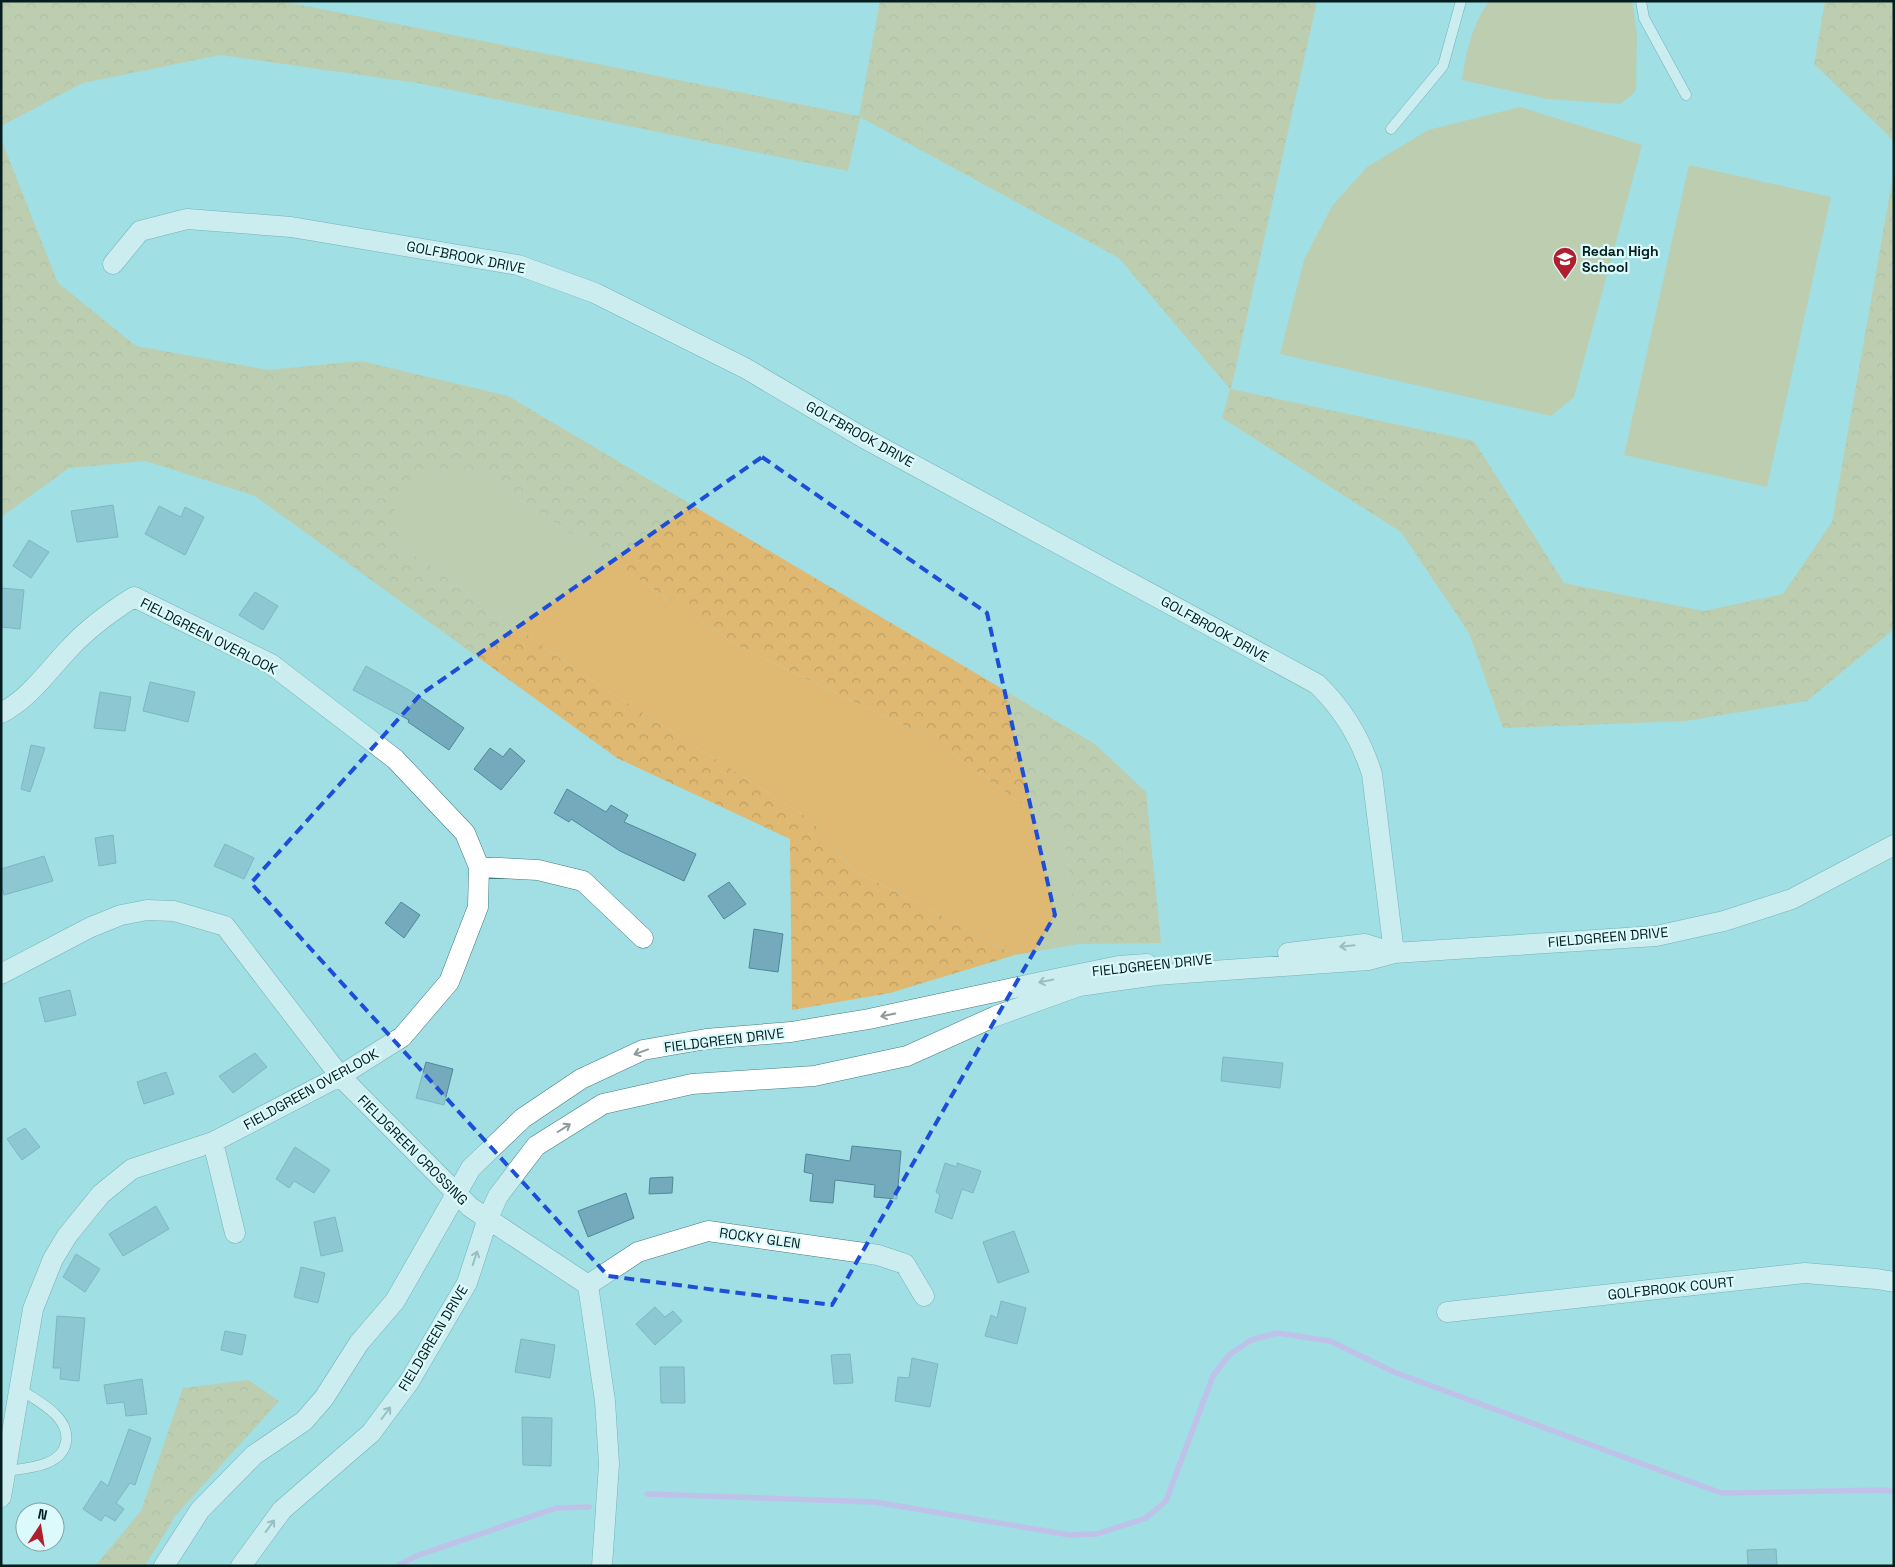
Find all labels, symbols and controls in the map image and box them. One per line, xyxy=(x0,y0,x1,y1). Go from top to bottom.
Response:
street label: GOLFBROOK DRIVE xyxy=(405,237,527,277)
place label: Redan High School xyxy=(1582,242,1659,276)
school or university icon: Redan High School xyxy=(1552,246,1578,280)
street label: GOLFBROOK DRIVE xyxy=(803,397,917,471)
street label: GOLFBROOK DRIVE xyxy=(1158,592,1272,666)
street label: FIELDGREEN OVERLOOK xyxy=(137,594,281,679)
street label: FIELDGREEN DRIVE xyxy=(1547,923,1669,951)
one-way arrow xyxy=(1339,941,1355,951)
street label: FIELDGREEN DRIVE xyxy=(1091,950,1213,980)
one-way arrow xyxy=(1039,977,1055,986)
one-way arrow xyxy=(880,1011,896,1021)
street label: FIELDGREEN DRIVE xyxy=(663,1024,785,1056)
street label: FIELDGREEN OVERLOOK xyxy=(240,1044,382,1134)
one-way arrow xyxy=(634,1048,649,1057)
street label: FIELDGREEN CROSSING xyxy=(354,1091,472,1209)
one-way arrow xyxy=(557,1123,571,1133)
street label: ROCKY GLEN xyxy=(718,1223,802,1253)
one-way arrow xyxy=(471,1251,480,1266)
street label: GOLFBROOK COURT xyxy=(1607,1272,1735,1304)
street label: FIELDGREEN DRIVE xyxy=(394,1282,472,1394)
one-way arrow xyxy=(380,1407,391,1420)
north arrow xyxy=(15,1502,65,1552)
text: N xyxy=(36,1505,49,1524)
one-way arrow xyxy=(265,1520,275,1534)

